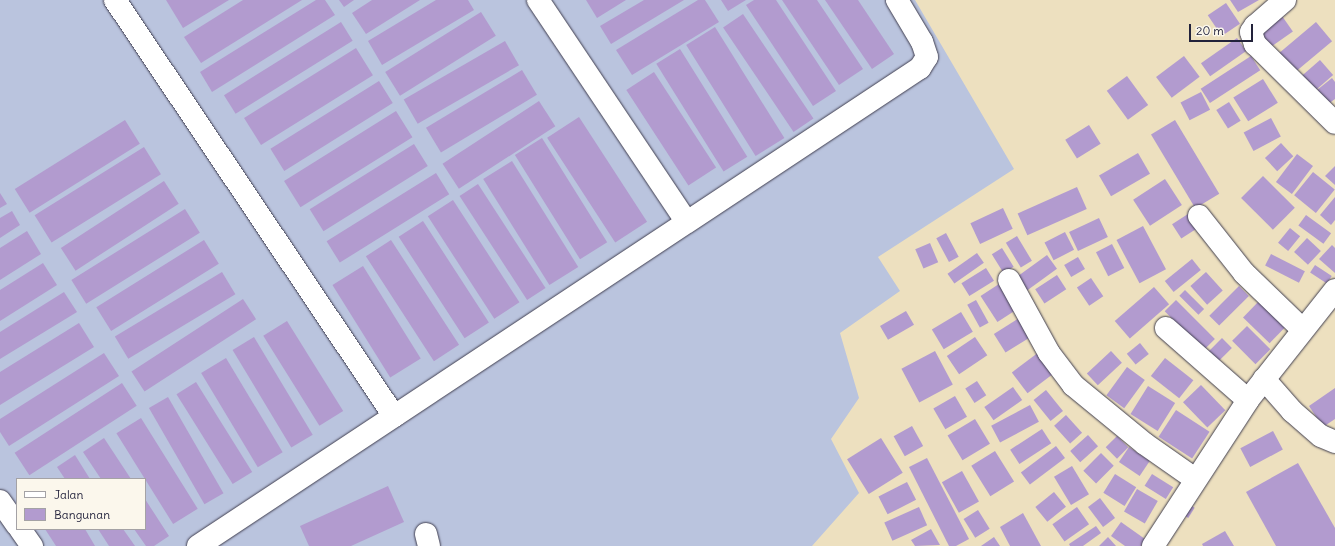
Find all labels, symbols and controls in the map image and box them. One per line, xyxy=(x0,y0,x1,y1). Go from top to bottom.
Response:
scale bar xyxy=(1191,16,1255,42)
text: 20 m xyxy=(1196,23,1224,38)
legend xyxy=(16,478,146,530)
text: Jalan xyxy=(54,487,83,502)
text: Bangunan xyxy=(54,507,110,522)

